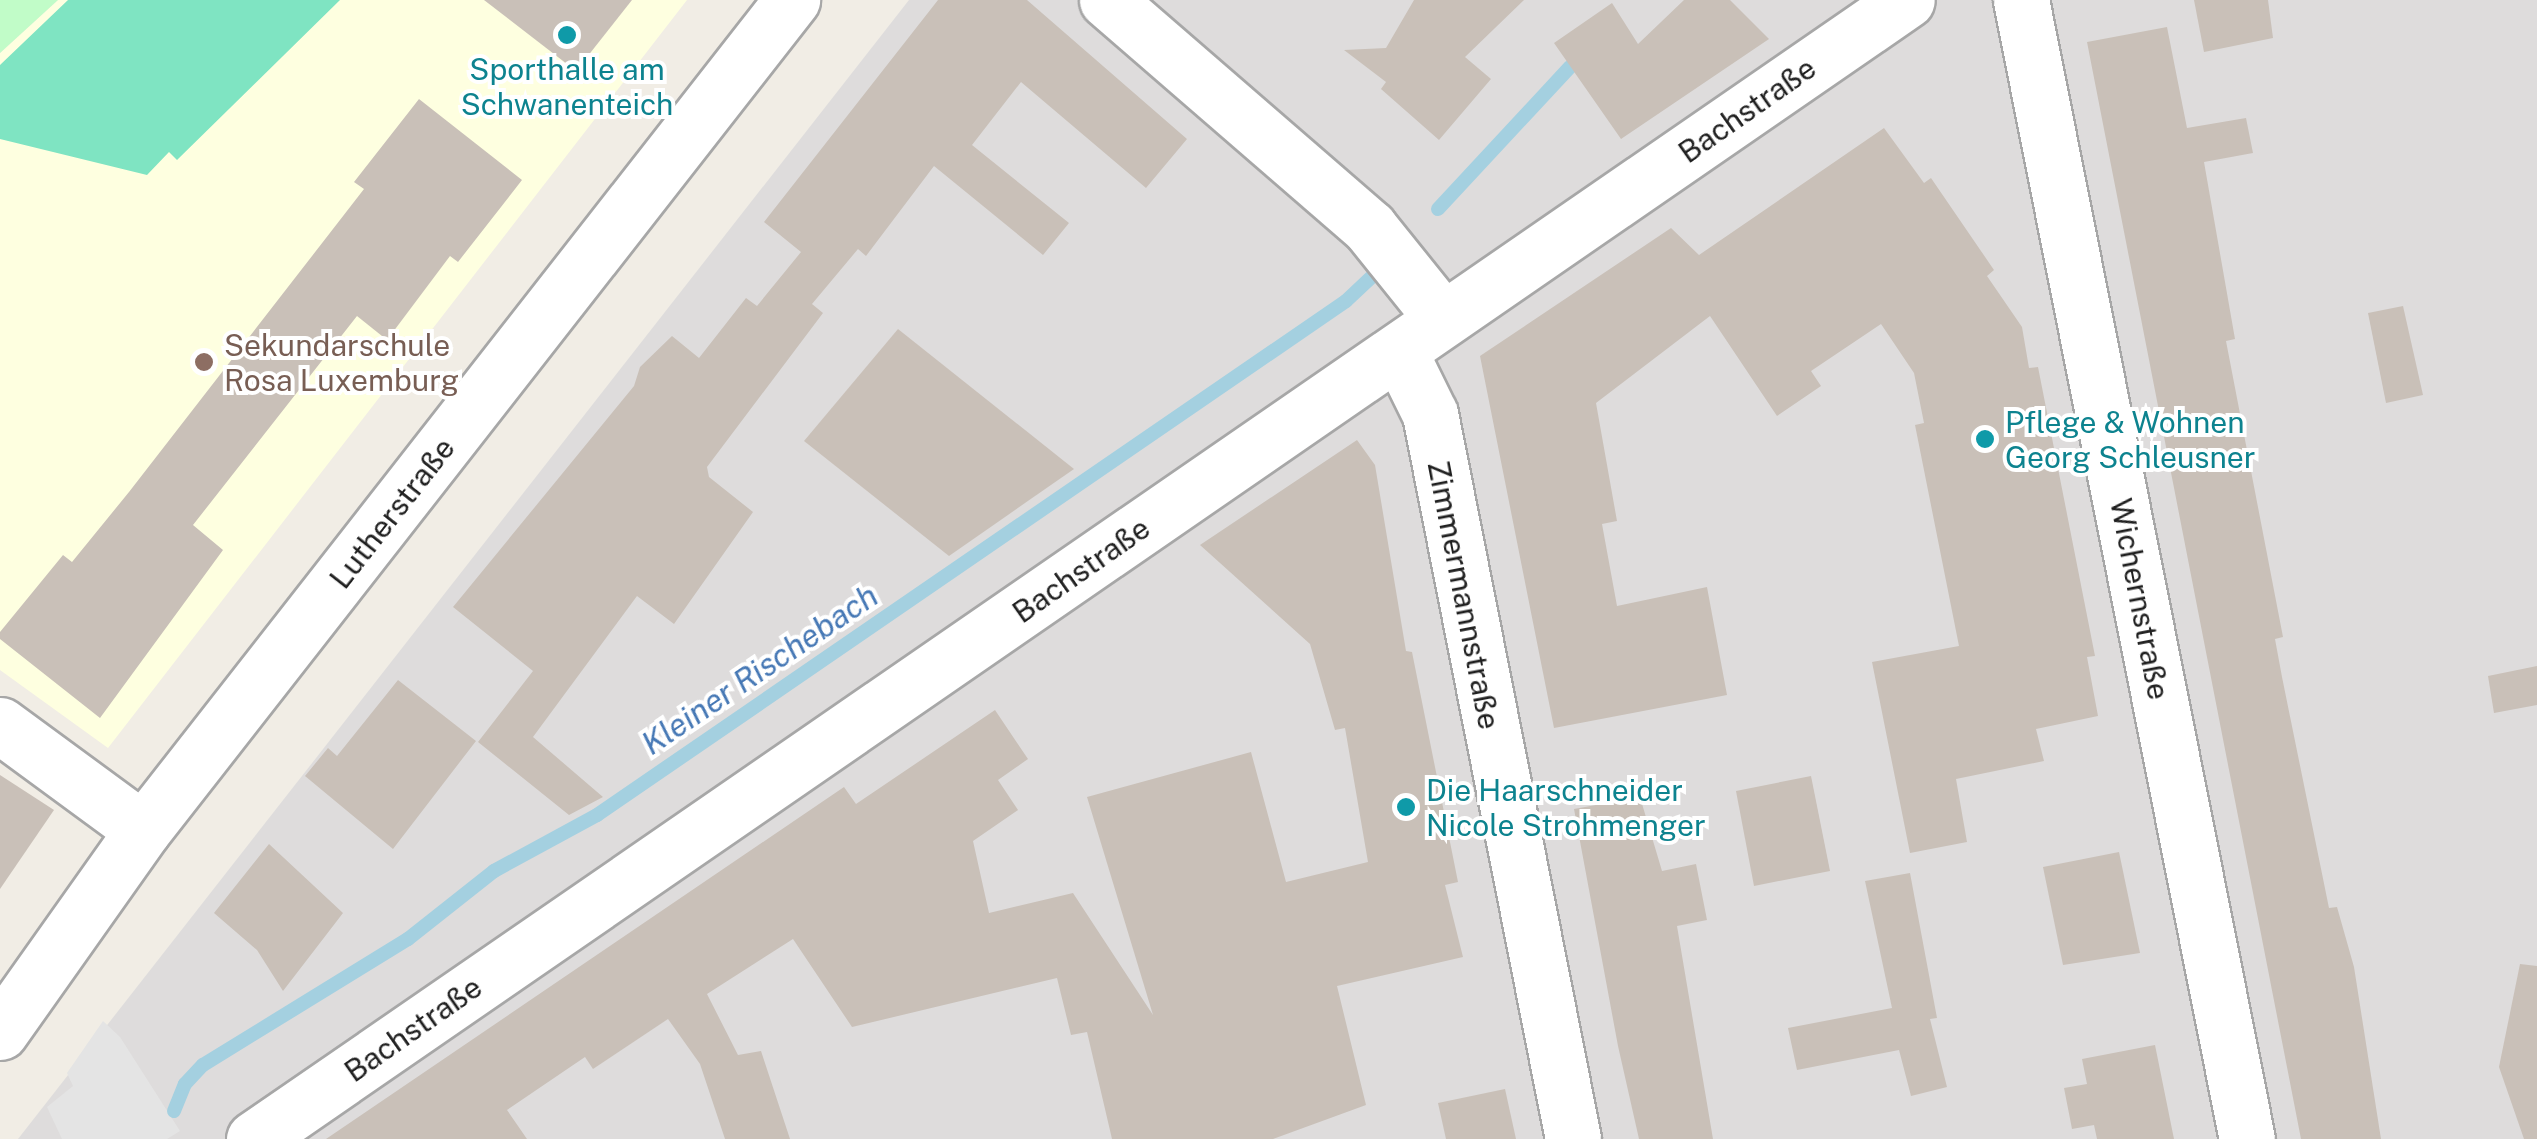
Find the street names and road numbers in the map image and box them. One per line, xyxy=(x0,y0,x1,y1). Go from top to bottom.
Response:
street label: Bachstraße xyxy=(1672,50,1822,170)
street label: Lutherstraße xyxy=(322,430,462,596)
street label: Zimmermannstraße xyxy=(1420,458,1508,732)
street label: Wichernstraße xyxy=(2103,495,2177,703)
street label: Bachstraße xyxy=(1006,510,1156,630)
street label: Bachstraße xyxy=(338,969,488,1089)

